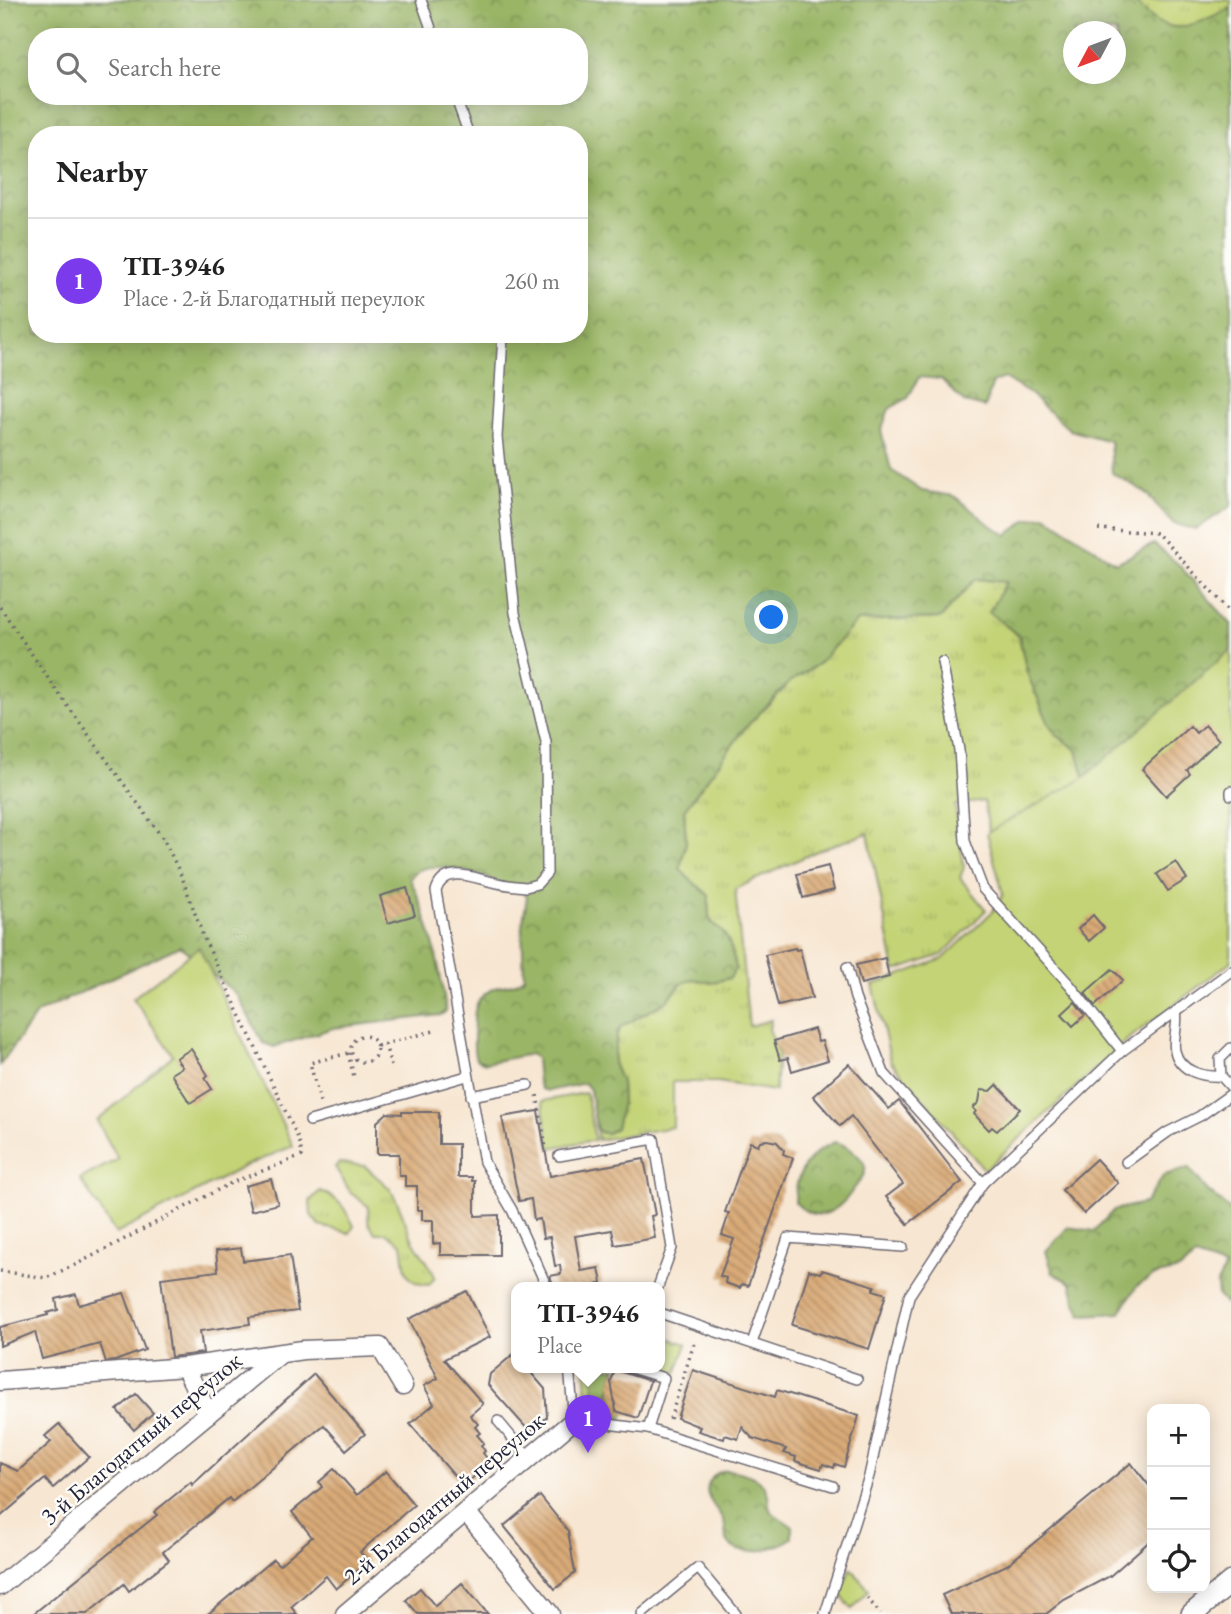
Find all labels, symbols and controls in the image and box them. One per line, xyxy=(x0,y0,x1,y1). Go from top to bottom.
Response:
north arrow xyxy=(1063,21,1126,84)
search box xyxy=(28,28,588,105)
icon: search xyxy=(52,48,90,86)
text: Search here xyxy=(108,50,221,84)
text: Nearby xyxy=(56,152,148,191)
text: ТП-3946 xyxy=(123,249,225,283)
text: 1 xyxy=(73,266,85,296)
text: 260 m xyxy=(504,266,560,296)
text: Place · 2-й Благодатный переулок xyxy=(123,283,425,313)
your location xyxy=(754,600,788,634)
popup xyxy=(511,1282,665,1373)
text: ТП-3946 xyxy=(537,1296,639,1330)
text: Place xyxy=(537,1330,582,1360)
street label: 3-й Благодатный переулок xyxy=(34,1344,248,1531)
pin: 1 xyxy=(565,1395,611,1453)
street label: 2-й Благодатный переулок xyxy=(337,1404,551,1591)
map controls xyxy=(1147,1404,1210,1593)
button: + xyxy=(1147,1404,1210,1467)
button: − xyxy=(1147,1467,1210,1530)
button: locate xyxy=(1147,1530,1210,1593)

